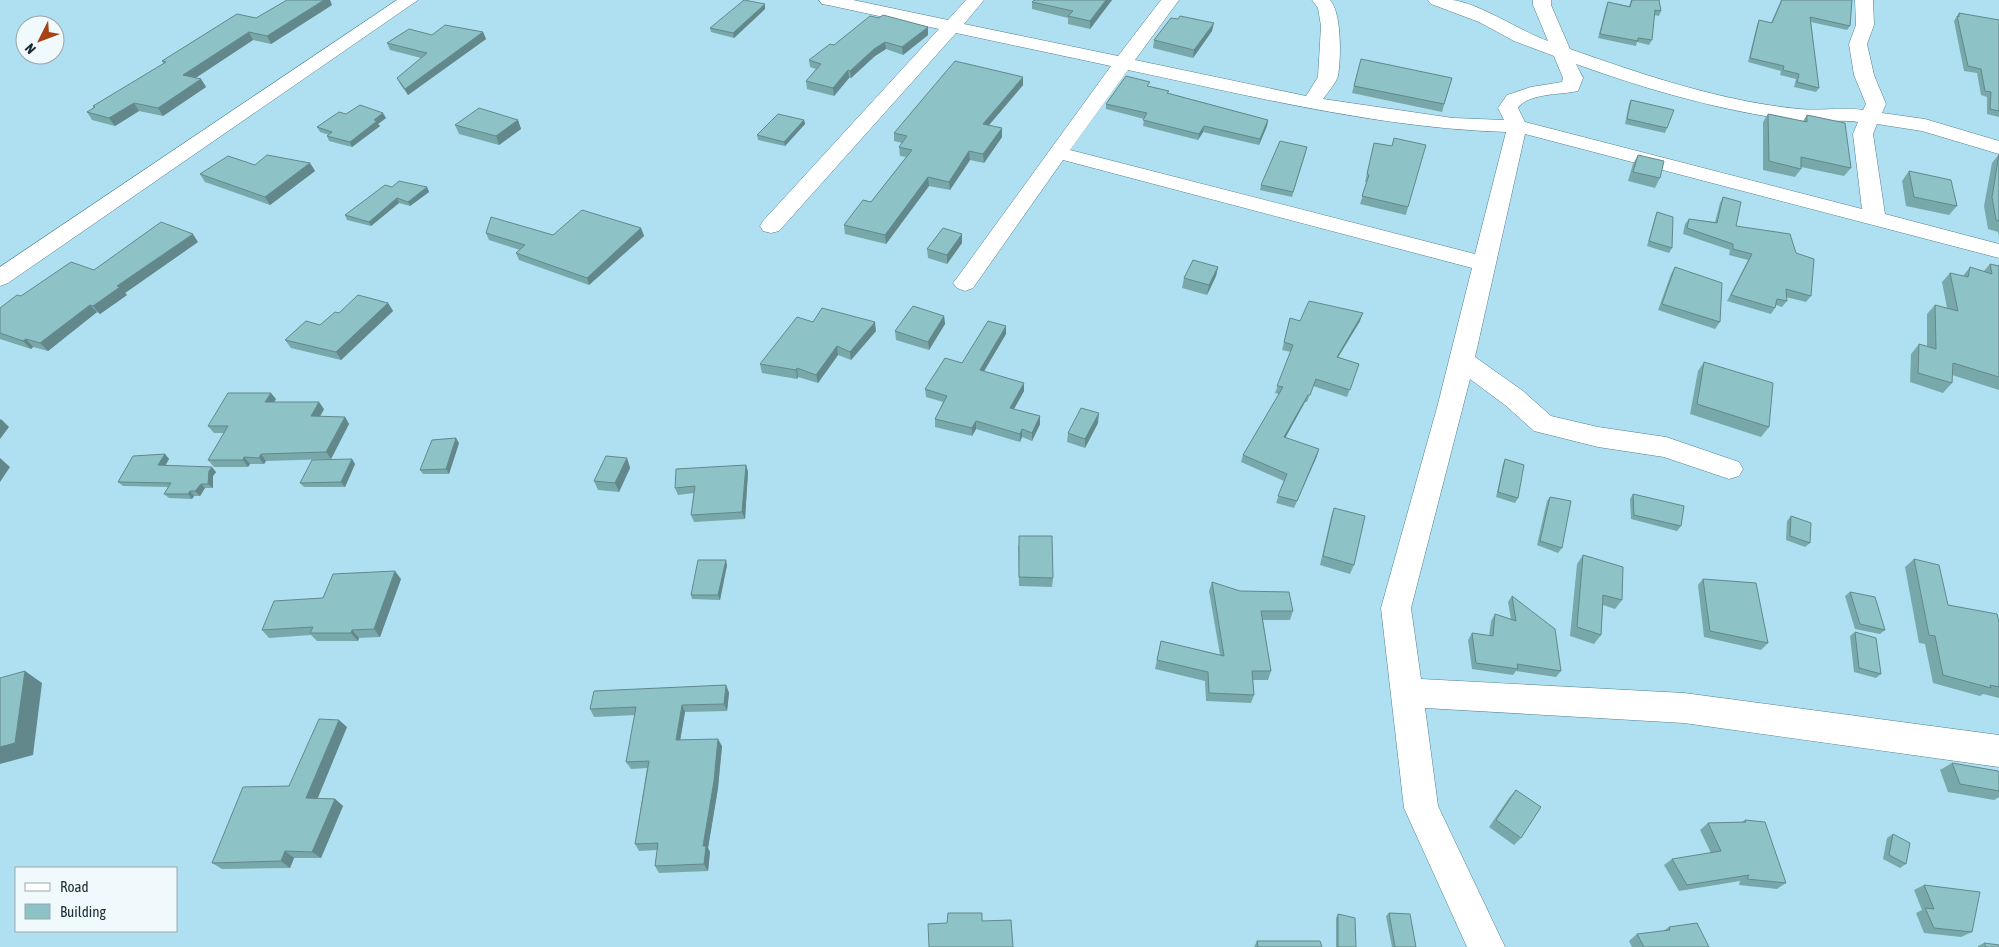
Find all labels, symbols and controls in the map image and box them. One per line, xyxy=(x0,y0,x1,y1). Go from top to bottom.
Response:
north arrow xyxy=(15,15,65,65)
text: N xyxy=(22,40,39,57)
legend xyxy=(15,867,178,932)
text: Road xyxy=(60,878,89,895)
text: Building xyxy=(60,903,106,920)

